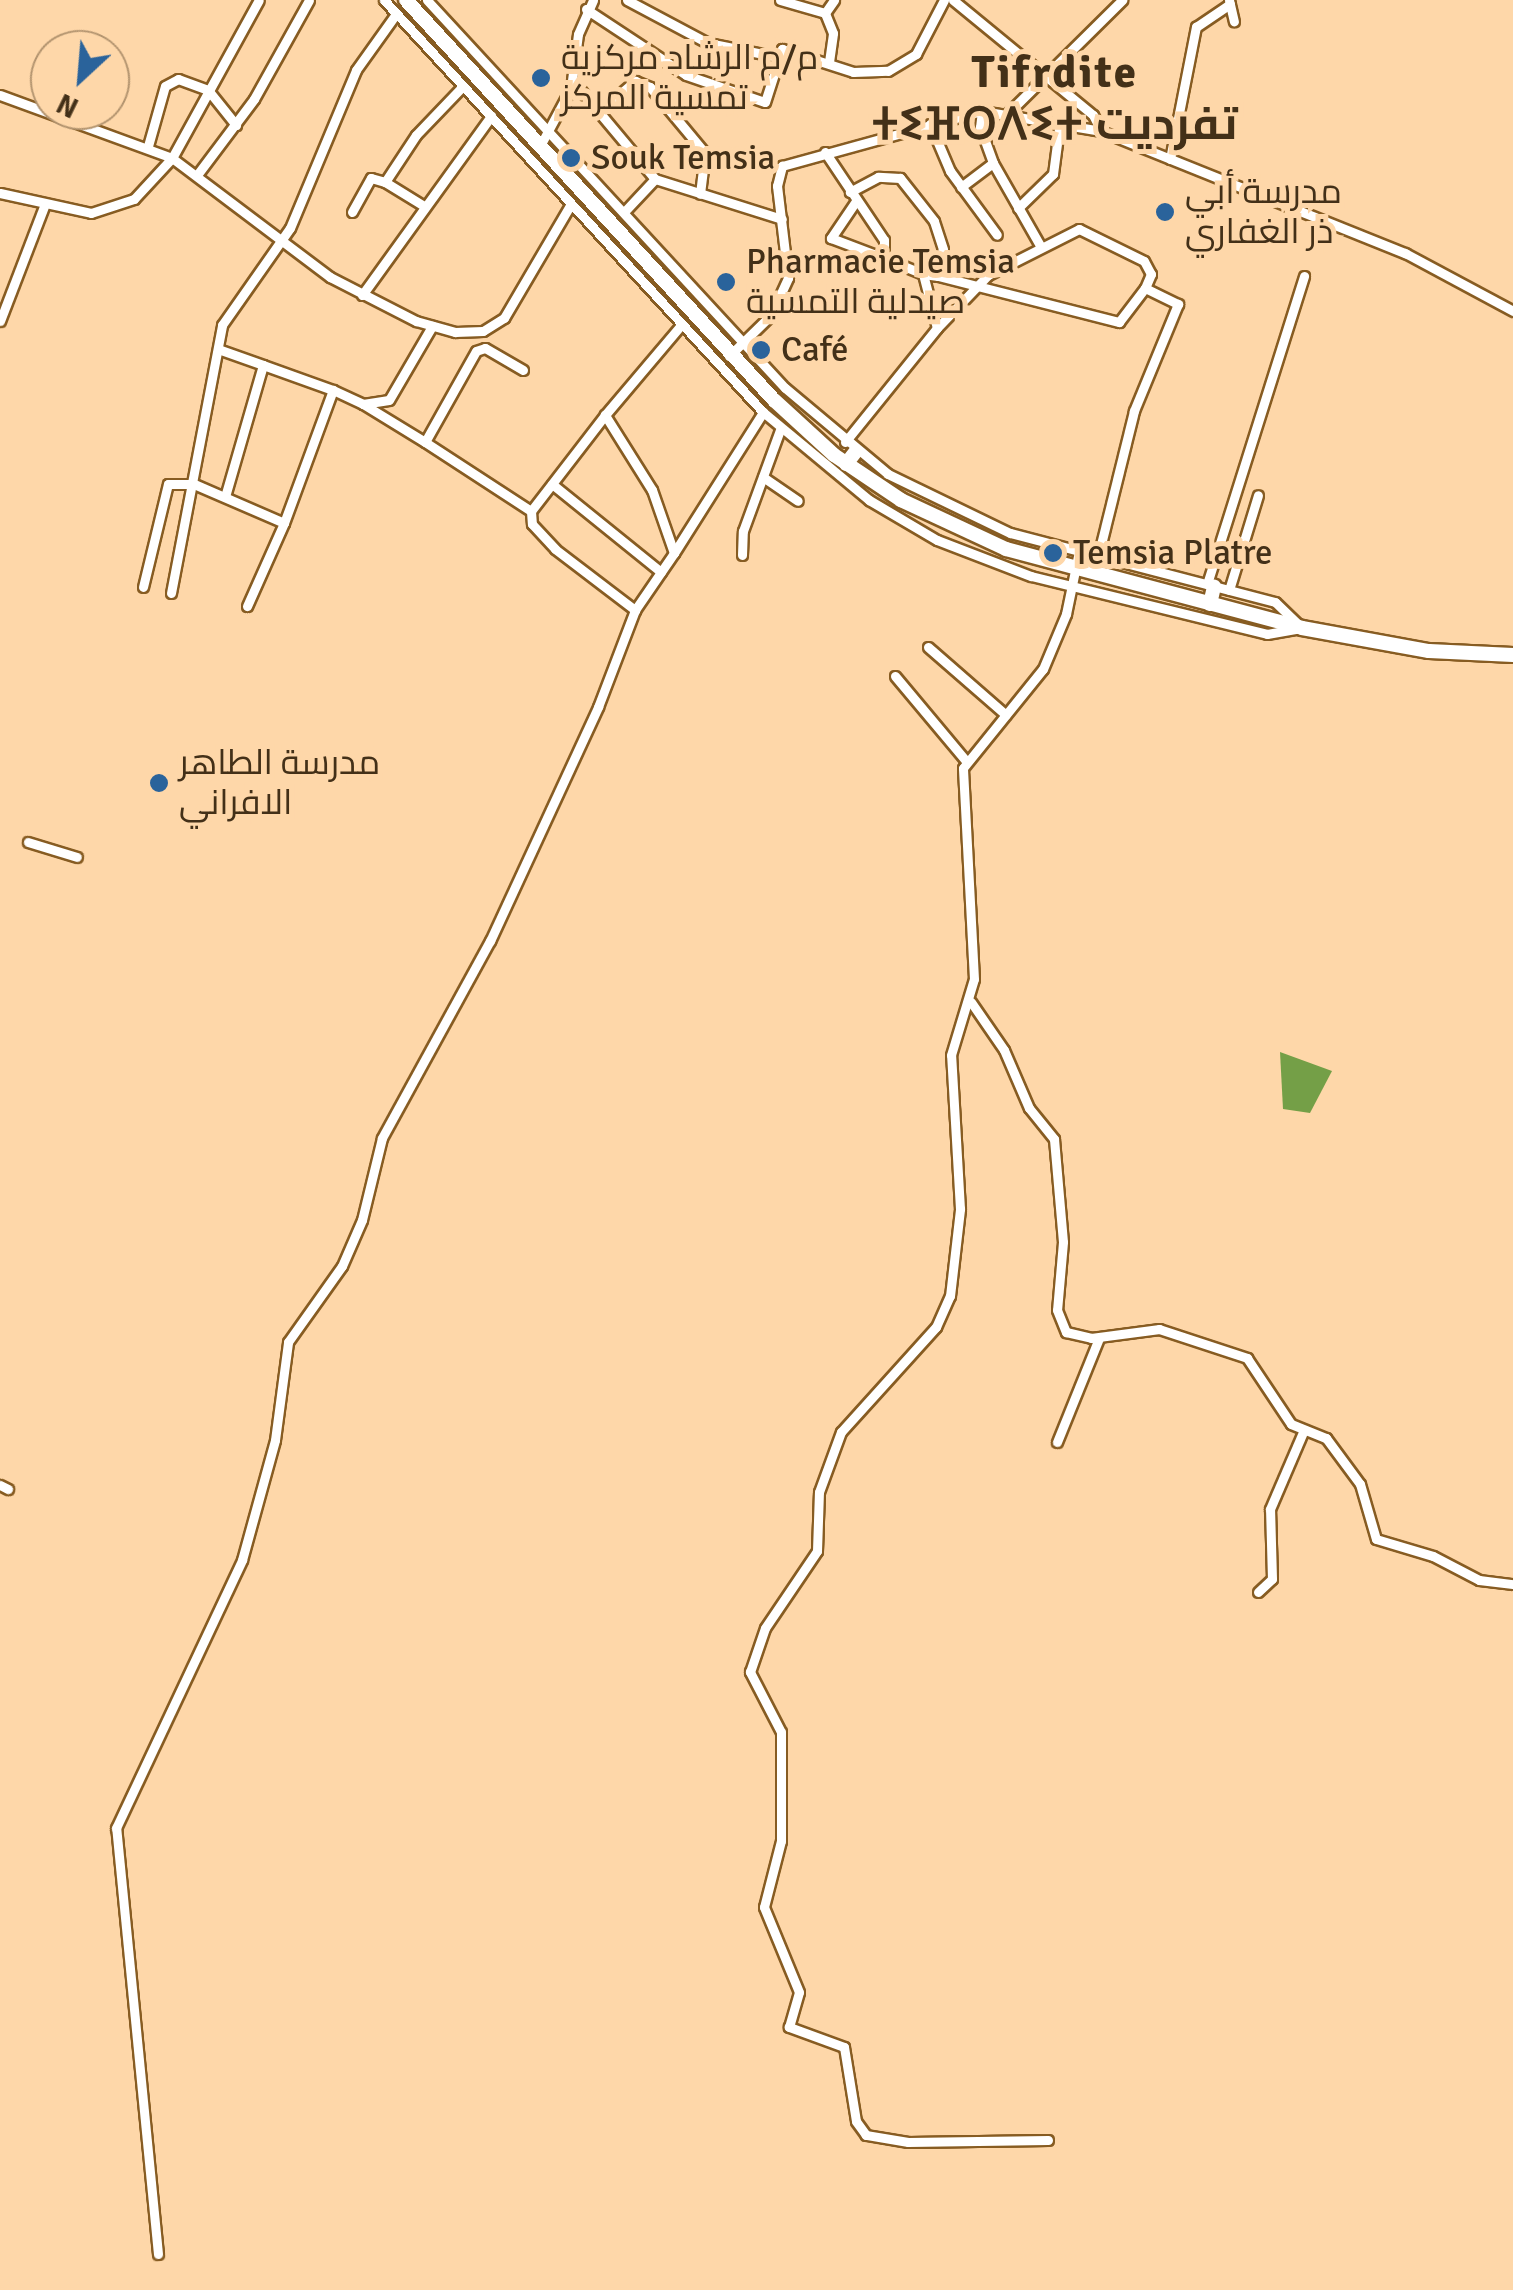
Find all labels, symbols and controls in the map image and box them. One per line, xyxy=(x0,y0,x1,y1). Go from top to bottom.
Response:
north arrow xyxy=(30,30,130,130)
place label: م/م الرشاد مركزية تمسية المركز xyxy=(561,37,818,119)
district label: Tifrdite ⵜⵉⴼⵔⴷⵉⵜ تفرديت xyxy=(883,46,1227,152)
marker: م/م الرشاد مركزية تمسية المركز xyxy=(530,67,552,89)
text: N xyxy=(52,86,84,125)
place label: Souk Temsia xyxy=(591,137,775,179)
marker: Souk Temsia xyxy=(560,147,582,169)
place label: مدرسة أبي ذر الغفاري xyxy=(1185,171,1342,253)
marker: مدرسة أبي ذر الغفاري xyxy=(1154,201,1176,223)
place label: Pharmacie Temsia صيدلية التمسية xyxy=(746,241,1015,323)
marker: Pharmacie Temsia صيدلية التمسية xyxy=(715,271,737,293)
place label: Café xyxy=(781,329,849,371)
marker: Café xyxy=(750,339,772,361)
place label: Temsia Platre xyxy=(1073,532,1273,574)
marker: Temsia Platre xyxy=(1042,542,1064,564)
place label: مدرسة الطاهر الافراني xyxy=(179,742,380,824)
marker: مدرسة الطاهر الافراني xyxy=(148,772,170,794)

